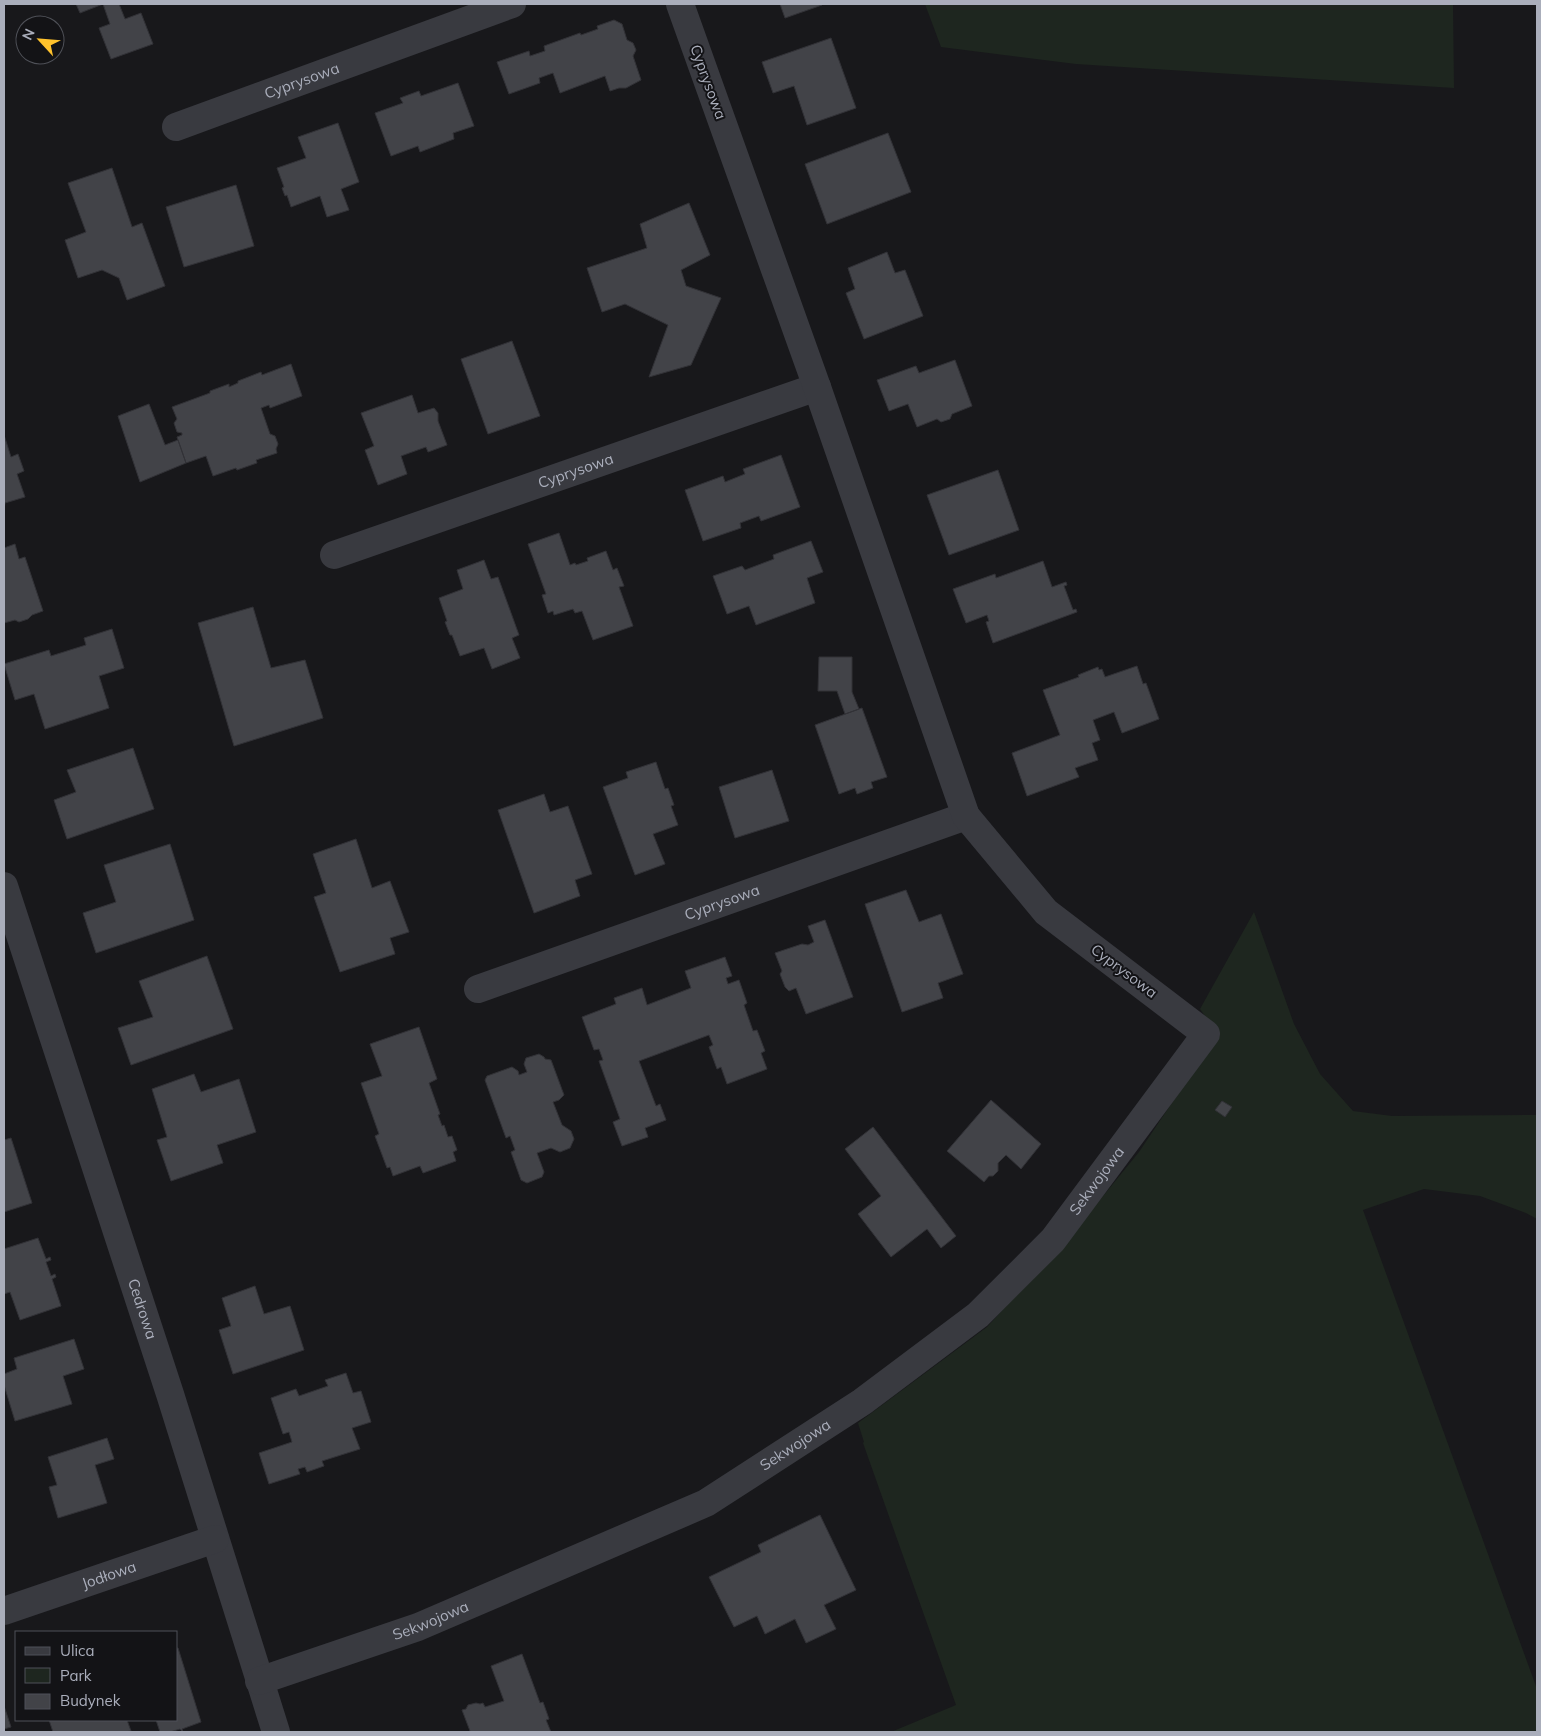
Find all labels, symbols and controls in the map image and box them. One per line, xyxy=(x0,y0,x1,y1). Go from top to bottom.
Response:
north arrow xyxy=(15,15,65,65)
text: N xyxy=(18,26,39,43)
street label: Cyprysowa xyxy=(686,42,731,122)
street label: Cyprysowa xyxy=(262,58,342,103)
street label: Cyprysowa xyxy=(535,449,616,492)
street label: Cyprysowa xyxy=(682,880,762,924)
street label: Cyprysowa xyxy=(1087,939,1161,1002)
street label: Sekwojowa xyxy=(1065,1143,1128,1219)
street label: Cedrowa xyxy=(124,1276,161,1342)
street label: Sekwojowa xyxy=(756,1415,834,1475)
street label: Jodłowa xyxy=(79,1557,139,1593)
street label: Sekwojowa xyxy=(390,1596,471,1644)
legend xyxy=(15,1631,178,1721)
text: Ulica xyxy=(60,1641,94,1660)
text: Park xyxy=(60,1666,92,1685)
text: Budynek xyxy=(60,1691,121,1710)

